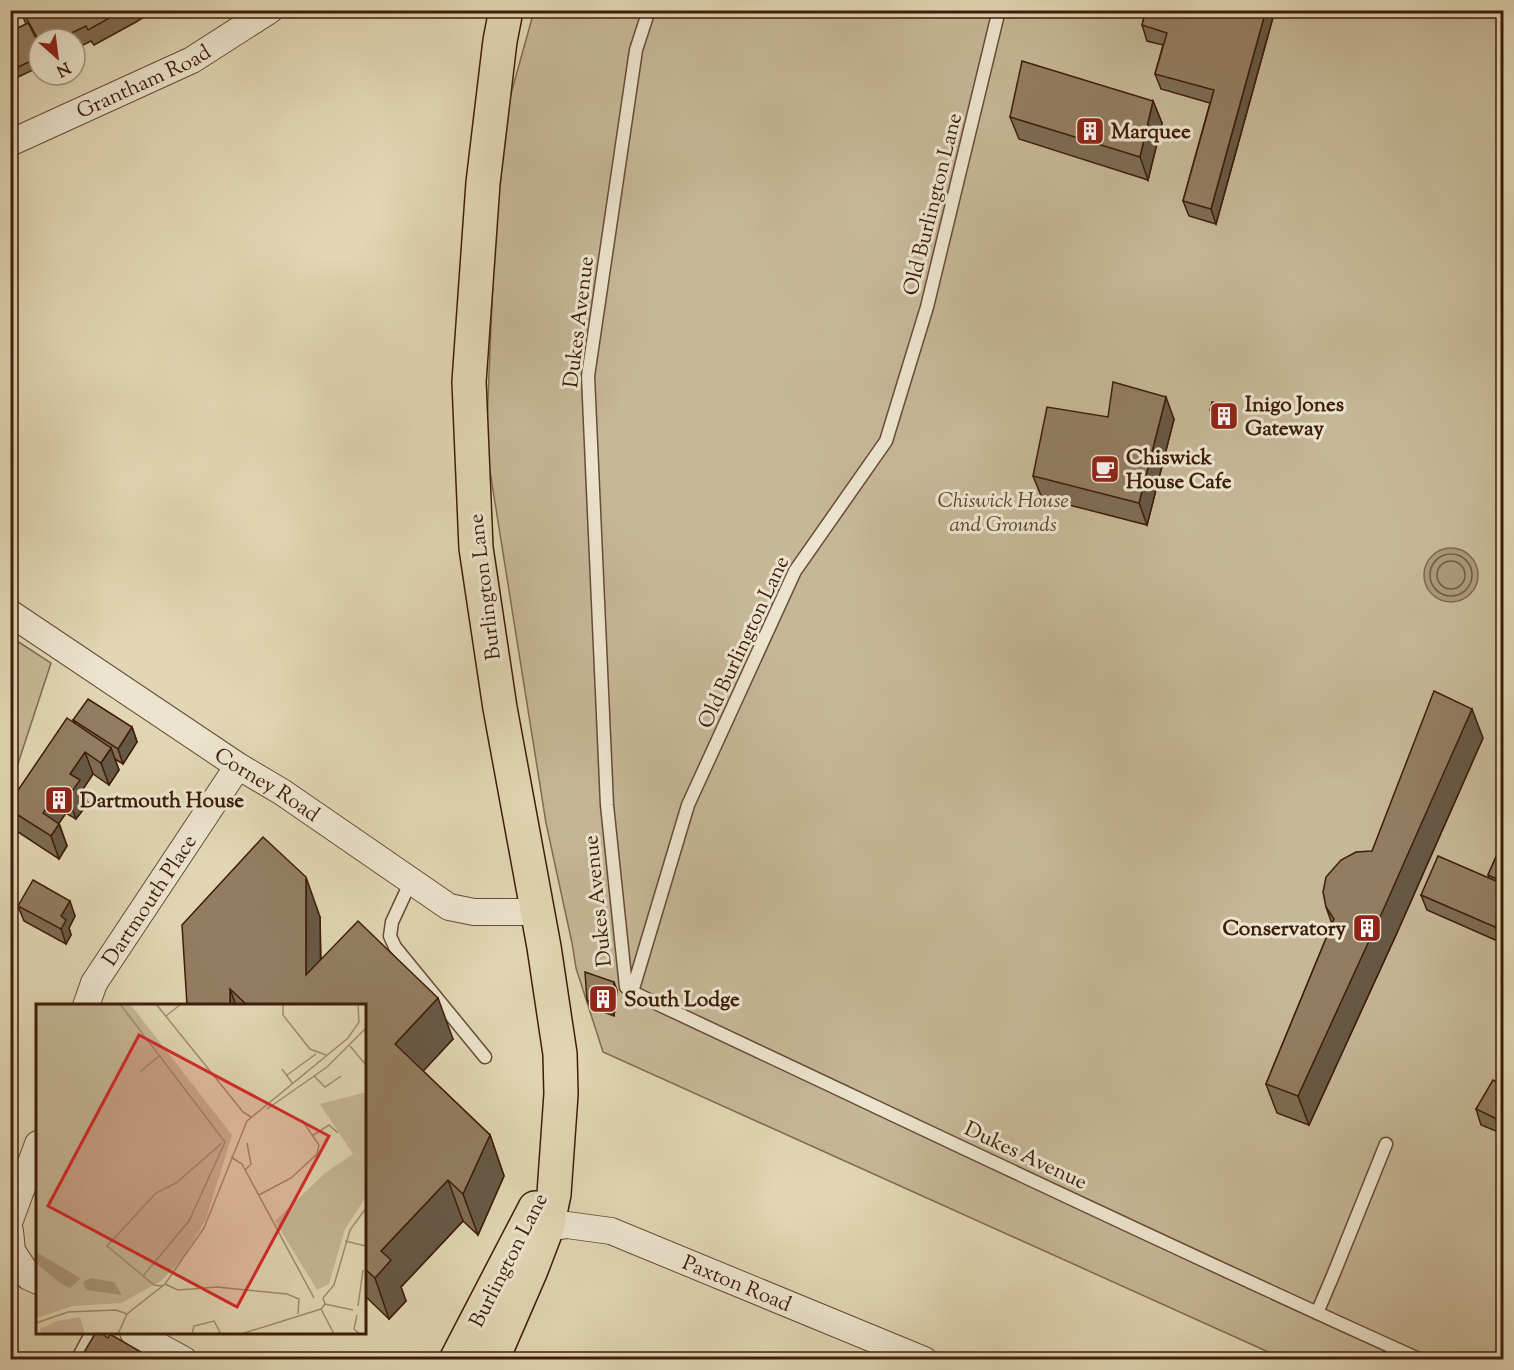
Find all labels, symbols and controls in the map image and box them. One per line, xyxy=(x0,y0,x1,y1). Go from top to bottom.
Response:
north arrow xyxy=(27,27,87,87)
street label: Grantham Road xyxy=(72,38,218,128)
text: N xyxy=(52,55,74,81)
street label: Old Burlington Lane xyxy=(897,110,971,299)
building icon: Marquee xyxy=(1074,115,1106,147)
place label: Marquee xyxy=(1111,118,1191,148)
street label: Dukes Avenue xyxy=(557,255,603,390)
place label: Inigo Jones Gateway xyxy=(1245,391,1344,445)
building icon: Inigo Jones Gateway xyxy=(1208,400,1240,432)
place label: Chiswick House Cafe xyxy=(1126,444,1232,498)
cafe icon: Chiswick House Cafe xyxy=(1089,453,1121,485)
park label: Chiswick House and Grounds xyxy=(937,487,1069,541)
street label: Burlington Lane xyxy=(462,512,510,662)
street label: Old Burlington Lane xyxy=(692,552,798,734)
street label: Corney Road xyxy=(207,741,325,831)
building icon: Dartmouth House xyxy=(43,784,75,816)
place label: Dartmouth House xyxy=(80,787,244,817)
street label: Dartmouth Place xyxy=(96,829,205,973)
street label: Dukes Avenue xyxy=(577,833,621,968)
building icon: Conservatory xyxy=(1351,912,1383,944)
place label: Conservatory xyxy=(1222,915,1347,945)
building icon: South Lodge xyxy=(587,983,619,1015)
place label: South Lodge xyxy=(624,986,740,1016)
inset map xyxy=(36,1004,366,1334)
street label: Dukes Avenue xyxy=(959,1115,1092,1198)
street label: Burlington Lane xyxy=(463,1188,557,1333)
street label: Paxton Road xyxy=(677,1249,795,1321)

